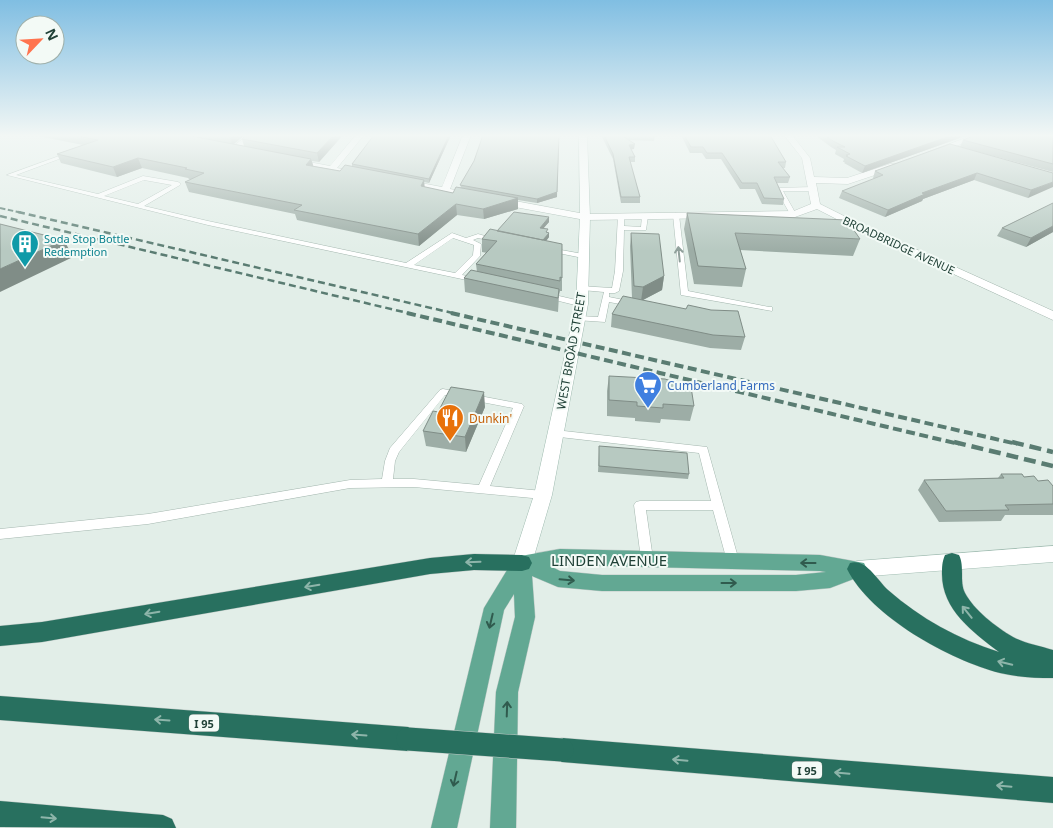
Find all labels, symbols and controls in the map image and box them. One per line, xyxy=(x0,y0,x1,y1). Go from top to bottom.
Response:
north arrow xyxy=(15,15,65,65)
text: N xyxy=(41,25,63,43)
street label: BROADBRIDGE AVENUE xyxy=(841,212,957,278)
building icon: Soda Stop Bottle Redemption xyxy=(10,229,40,268)
place label: Soda Stop Bottle Redemption xyxy=(44,231,130,259)
one-way arrow xyxy=(674,246,684,262)
street label: WEST BROAD STREET xyxy=(552,291,590,411)
supermarket icon: Cumberland Farms xyxy=(633,370,663,409)
place label: Cumberland Farms xyxy=(667,377,775,394)
restaurant icon: Dunkin' xyxy=(435,403,465,442)
place label: Dunkin' xyxy=(469,410,512,427)
street label: LINDEN AVENUE xyxy=(551,550,667,570)
one-way arrow xyxy=(465,558,481,567)
one-way arrow xyxy=(801,558,817,568)
one-way arrow xyxy=(559,575,575,584)
one-way arrow xyxy=(721,578,737,588)
one-way arrow xyxy=(305,581,321,591)
one-way arrow xyxy=(961,605,972,618)
one-way arrow xyxy=(145,608,161,618)
one-way arrow xyxy=(486,612,495,628)
one-way arrow xyxy=(997,658,1013,667)
one-way arrow xyxy=(502,702,511,718)
road number: I 95 xyxy=(189,714,219,731)
one-way arrow xyxy=(155,715,171,725)
one-way arrow xyxy=(352,731,368,740)
one-way arrow xyxy=(673,755,689,765)
road number: I 95 xyxy=(792,762,822,778)
one-way arrow xyxy=(835,768,851,777)
one-way arrow xyxy=(450,771,459,787)
one-way arrow xyxy=(997,781,1013,790)
one-way arrow xyxy=(40,813,56,823)

